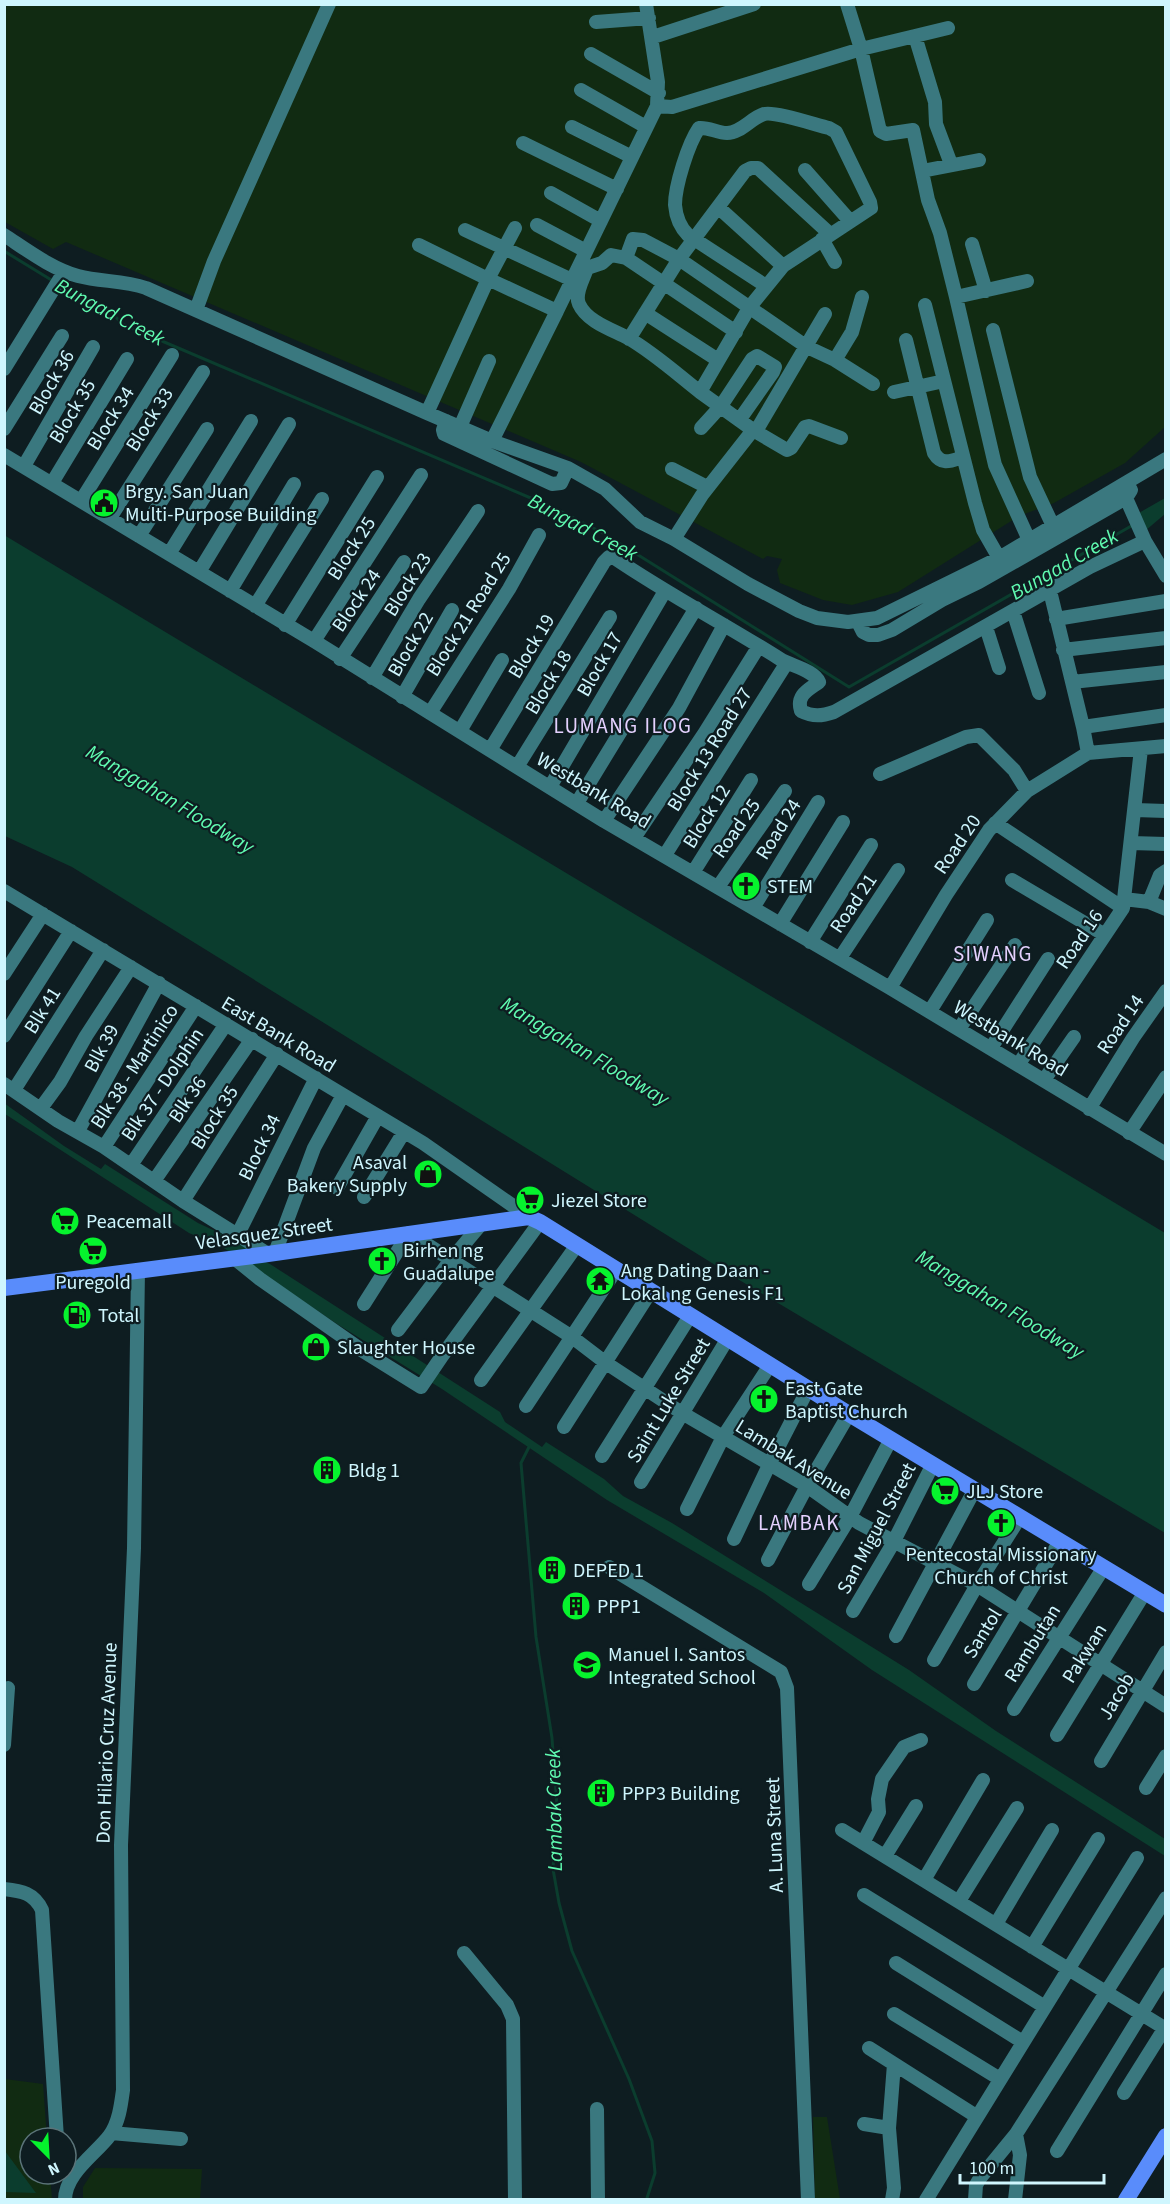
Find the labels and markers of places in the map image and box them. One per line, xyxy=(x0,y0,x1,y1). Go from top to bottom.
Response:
place label: Brgy. San Juan Multi-Purpose Building xyxy=(125,478,316,529)
public building icon: Brgy. San Juan Multi-Purpose Building xyxy=(88,487,120,519)
church icon: STEM xyxy=(730,870,762,902)
place label: STEM xyxy=(767,873,813,901)
place label: Asaval Bakery Supply xyxy=(287,1149,408,1200)
shop icon: Asaval Bakery Supply xyxy=(412,1158,444,1190)
supermarket icon: Jiezel Store xyxy=(514,1184,546,1216)
place label: Jiezel Store xyxy=(551,1187,647,1215)
supermarket icon: Peacemall xyxy=(49,1205,81,1237)
place label: Peacemall xyxy=(86,1208,172,1236)
supermarket icon: Puregold xyxy=(77,1235,109,1267)
place label: Birhen ng Guadalupe xyxy=(403,1237,495,1288)
church icon: Birhen ng Guadalupe xyxy=(366,1245,398,1277)
place label: Ang Dating Daan - Lokal ng Genesis F1 xyxy=(621,1257,784,1308)
temple icon: Ang Dating Daan - Lokal ng Genesis F1 xyxy=(584,1265,616,1297)
place label: Puregold xyxy=(55,1269,131,1297)
fuel station icon: Total xyxy=(61,1299,93,1331)
place label: Total xyxy=(98,1302,139,1330)
shop icon: Slaughter House xyxy=(300,1331,332,1363)
place label: Slaughter House xyxy=(337,1334,475,1362)
place label: East Gate Baptist Church xyxy=(785,1375,908,1426)
church icon: East Gate Baptist Church xyxy=(748,1383,780,1415)
building icon: Bldg 1 xyxy=(311,1454,343,1486)
place label: Bldg 1 xyxy=(348,1457,400,1485)
supermarket icon: JLJ Store xyxy=(929,1475,961,1507)
place label: JLJ Store xyxy=(966,1478,1043,1506)
church icon: Pentecostal Missionary Church of Christ xyxy=(985,1507,1017,1539)
place label: Pentecostal Missionary Church of Christ xyxy=(906,1541,1097,1592)
building icon: DEPED 1 xyxy=(536,1554,568,1586)
place label: DEPED 1 xyxy=(573,1557,644,1585)
building icon: PPP1 xyxy=(560,1590,592,1622)
place label: PPP1 xyxy=(597,1593,641,1621)
place label: Manuel I. Santos Integrated School xyxy=(608,1641,756,1692)
school or university icon: Manuel I. Santos Integrated School xyxy=(571,1649,603,1681)
building icon: PPP3 Building xyxy=(585,1777,617,1809)
place label: PPP3 Building xyxy=(622,1780,740,1808)

